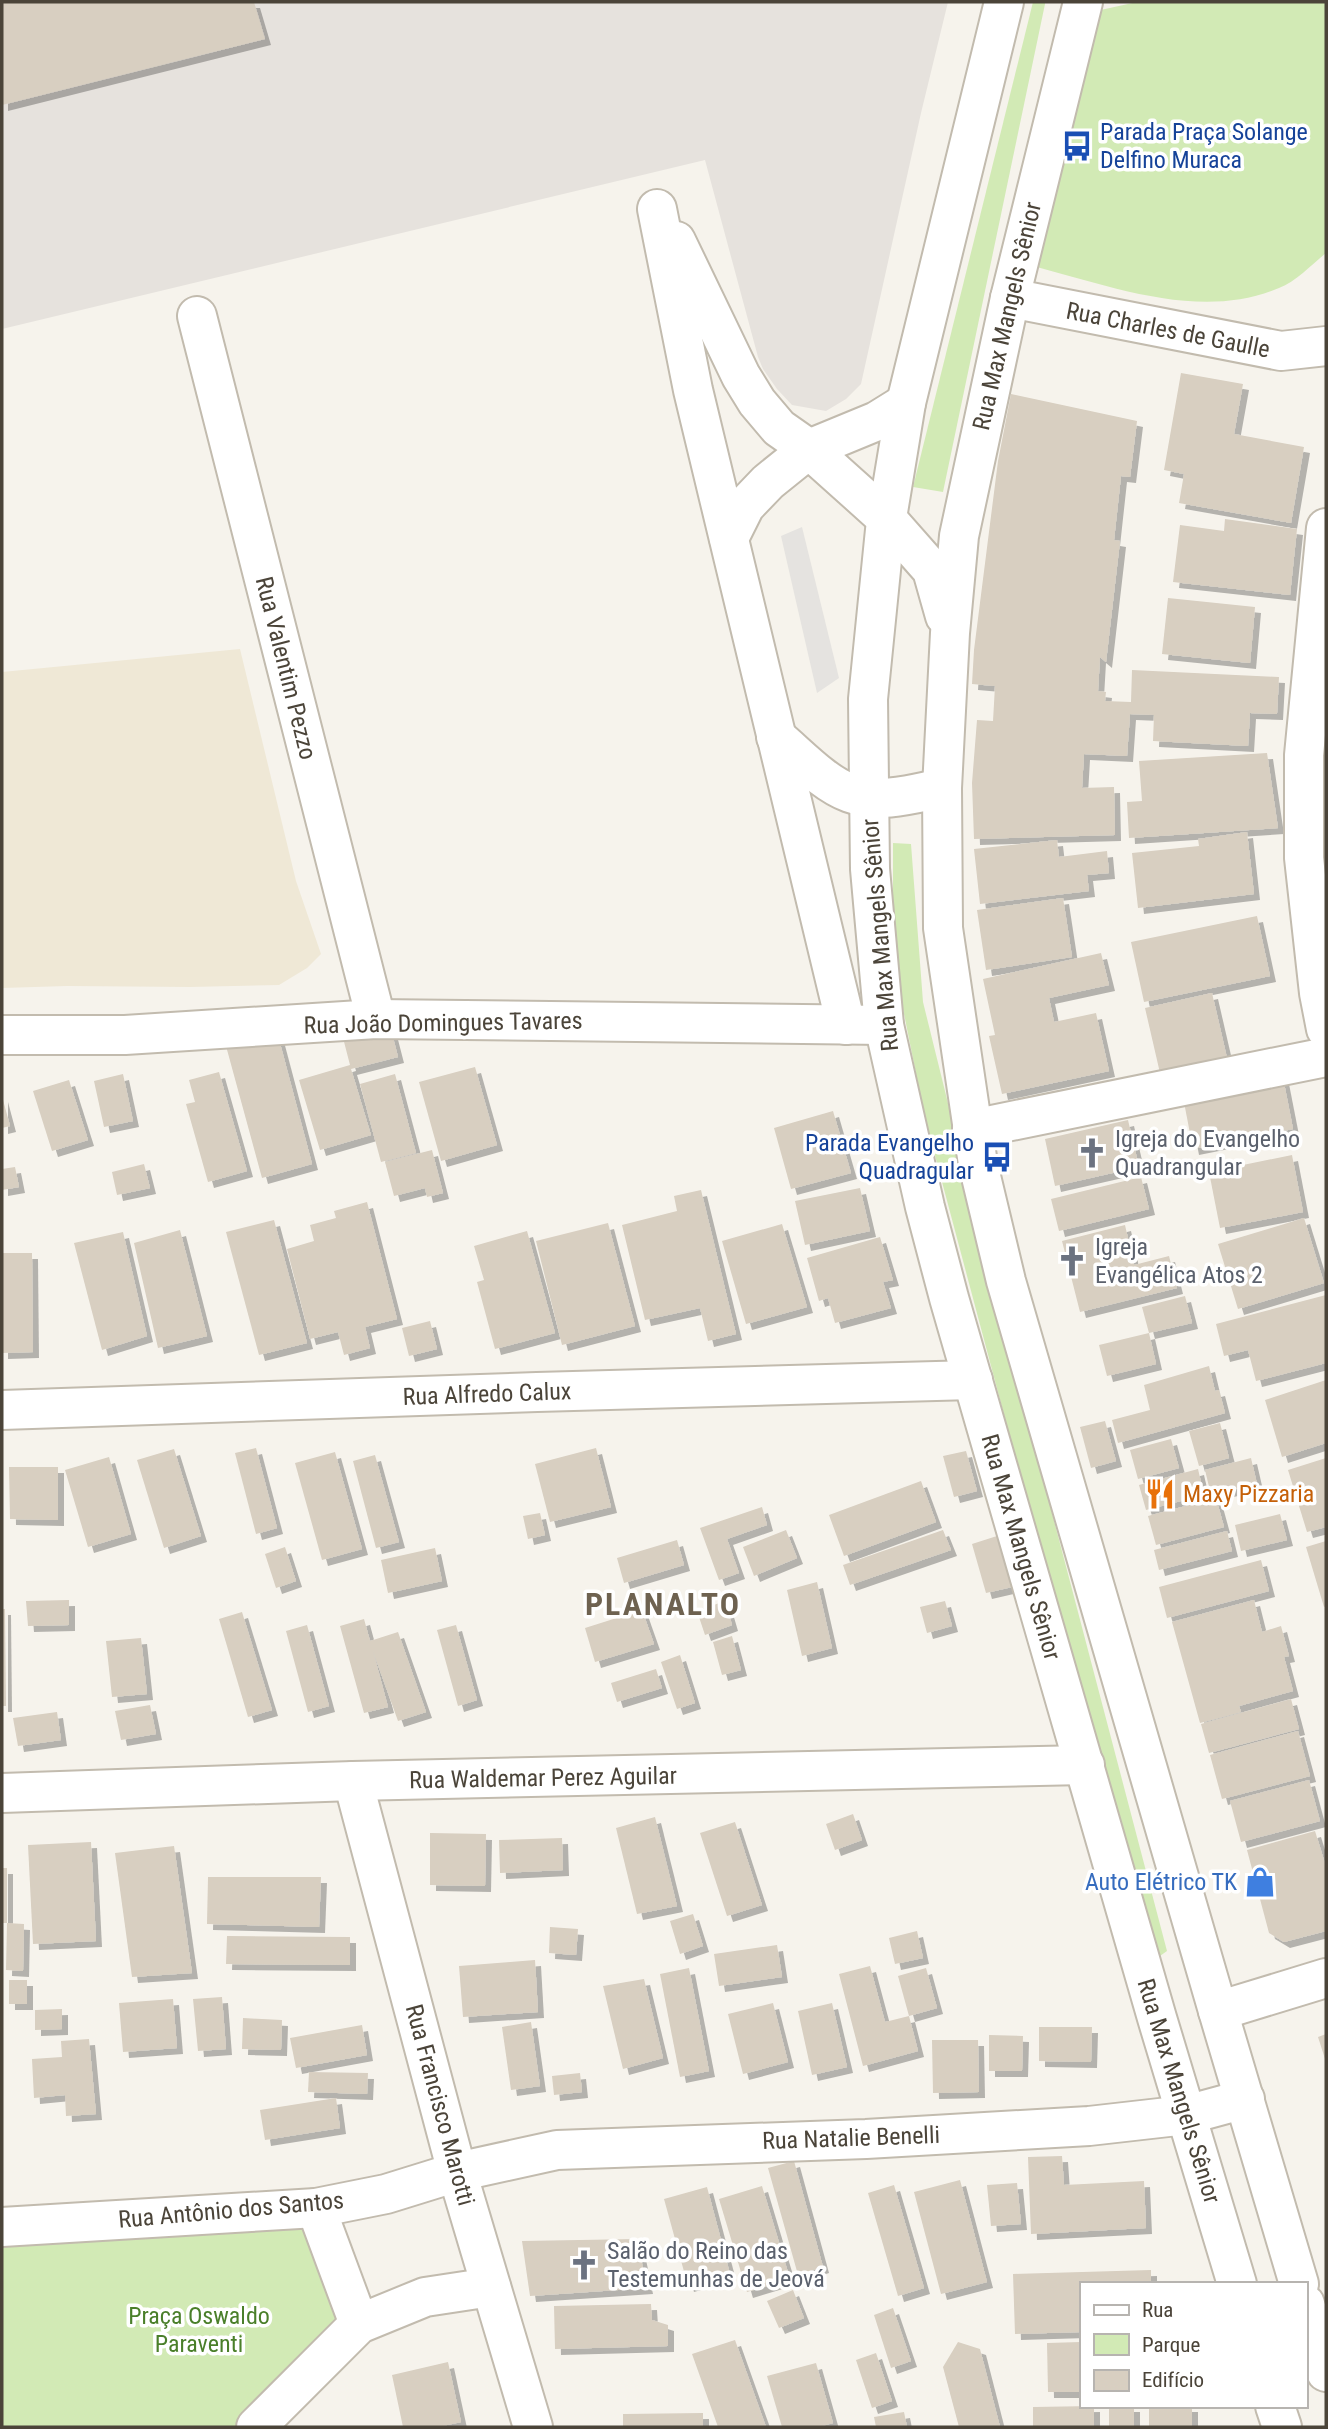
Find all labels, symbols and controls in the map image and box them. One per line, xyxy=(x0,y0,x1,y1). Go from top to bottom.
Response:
place label: Parada Praça Solange Delfino Muraca xyxy=(1100,118,1308,174)
bus stop icon: Parada Praça Solange Delfino Muraca xyxy=(1060,129,1094,163)
street label: Rua Max Mangels Sênior xyxy=(967,199,1047,433)
street label: Rua Charles de Gaulle xyxy=(1064,297,1272,363)
street label: Rua Valentim Pezzo xyxy=(250,574,322,762)
street label: Rua Max Mangels Sênior xyxy=(856,817,904,1053)
street label: Rua João Domingues Tavares xyxy=(303,1007,583,1039)
place label: Igreja do Evangelho Quadrangular xyxy=(1115,1125,1300,1181)
place label: Parada Evangelho Quadragular xyxy=(805,1129,974,1185)
church icon: Igreja do Evangelho Quadrangular xyxy=(1075,1136,1109,1170)
bus stop icon: Parada Evangelho Quadragular xyxy=(980,1140,1014,1174)
place label: Igreja Evangélica Atos 2 xyxy=(1095,1233,1263,1289)
church icon: Igreja Evangélica Atos 2 xyxy=(1055,1244,1089,1278)
street label: Rua Alfredo Calux xyxy=(402,1377,572,1411)
street label: Rua Max Mangels Sênior xyxy=(975,1431,1067,1663)
restaurant icon: Maxy Pizzaria xyxy=(1143,1477,1177,1511)
place label: Maxy Pizzaria xyxy=(1183,1480,1314,1508)
district label: PLANALTO xyxy=(585,1585,741,1623)
street label: Rua Waldemar Perez Aguilar xyxy=(409,1762,677,1794)
shop icon: Auto Elétrico TK xyxy=(1243,1865,1277,1899)
place label: Auto Elétrico TK xyxy=(1085,1868,1237,1896)
street label: Rua Max Mangels Sênior xyxy=(1131,1975,1227,2207)
street label: Rua Francisco Marotti xyxy=(400,2001,480,2209)
street label: Rua Natalie Benelli xyxy=(762,2121,940,2155)
street label: Rua Antônio dos Santos xyxy=(117,2186,345,2234)
place label: Salão do Reino das Testemunhas de Jeová xyxy=(607,2237,825,2293)
church icon: Salão do Reino das Testemunhas de Jeová xyxy=(567,2248,601,2282)
legend xyxy=(1080,2282,1307,2408)
text: Rua xyxy=(1142,2298,1173,2322)
park label: Praça Oswaldo Paraventi xyxy=(128,2302,270,2358)
text: Parque xyxy=(1142,2333,1200,2357)
text: Edifício xyxy=(1142,2368,1204,2392)

